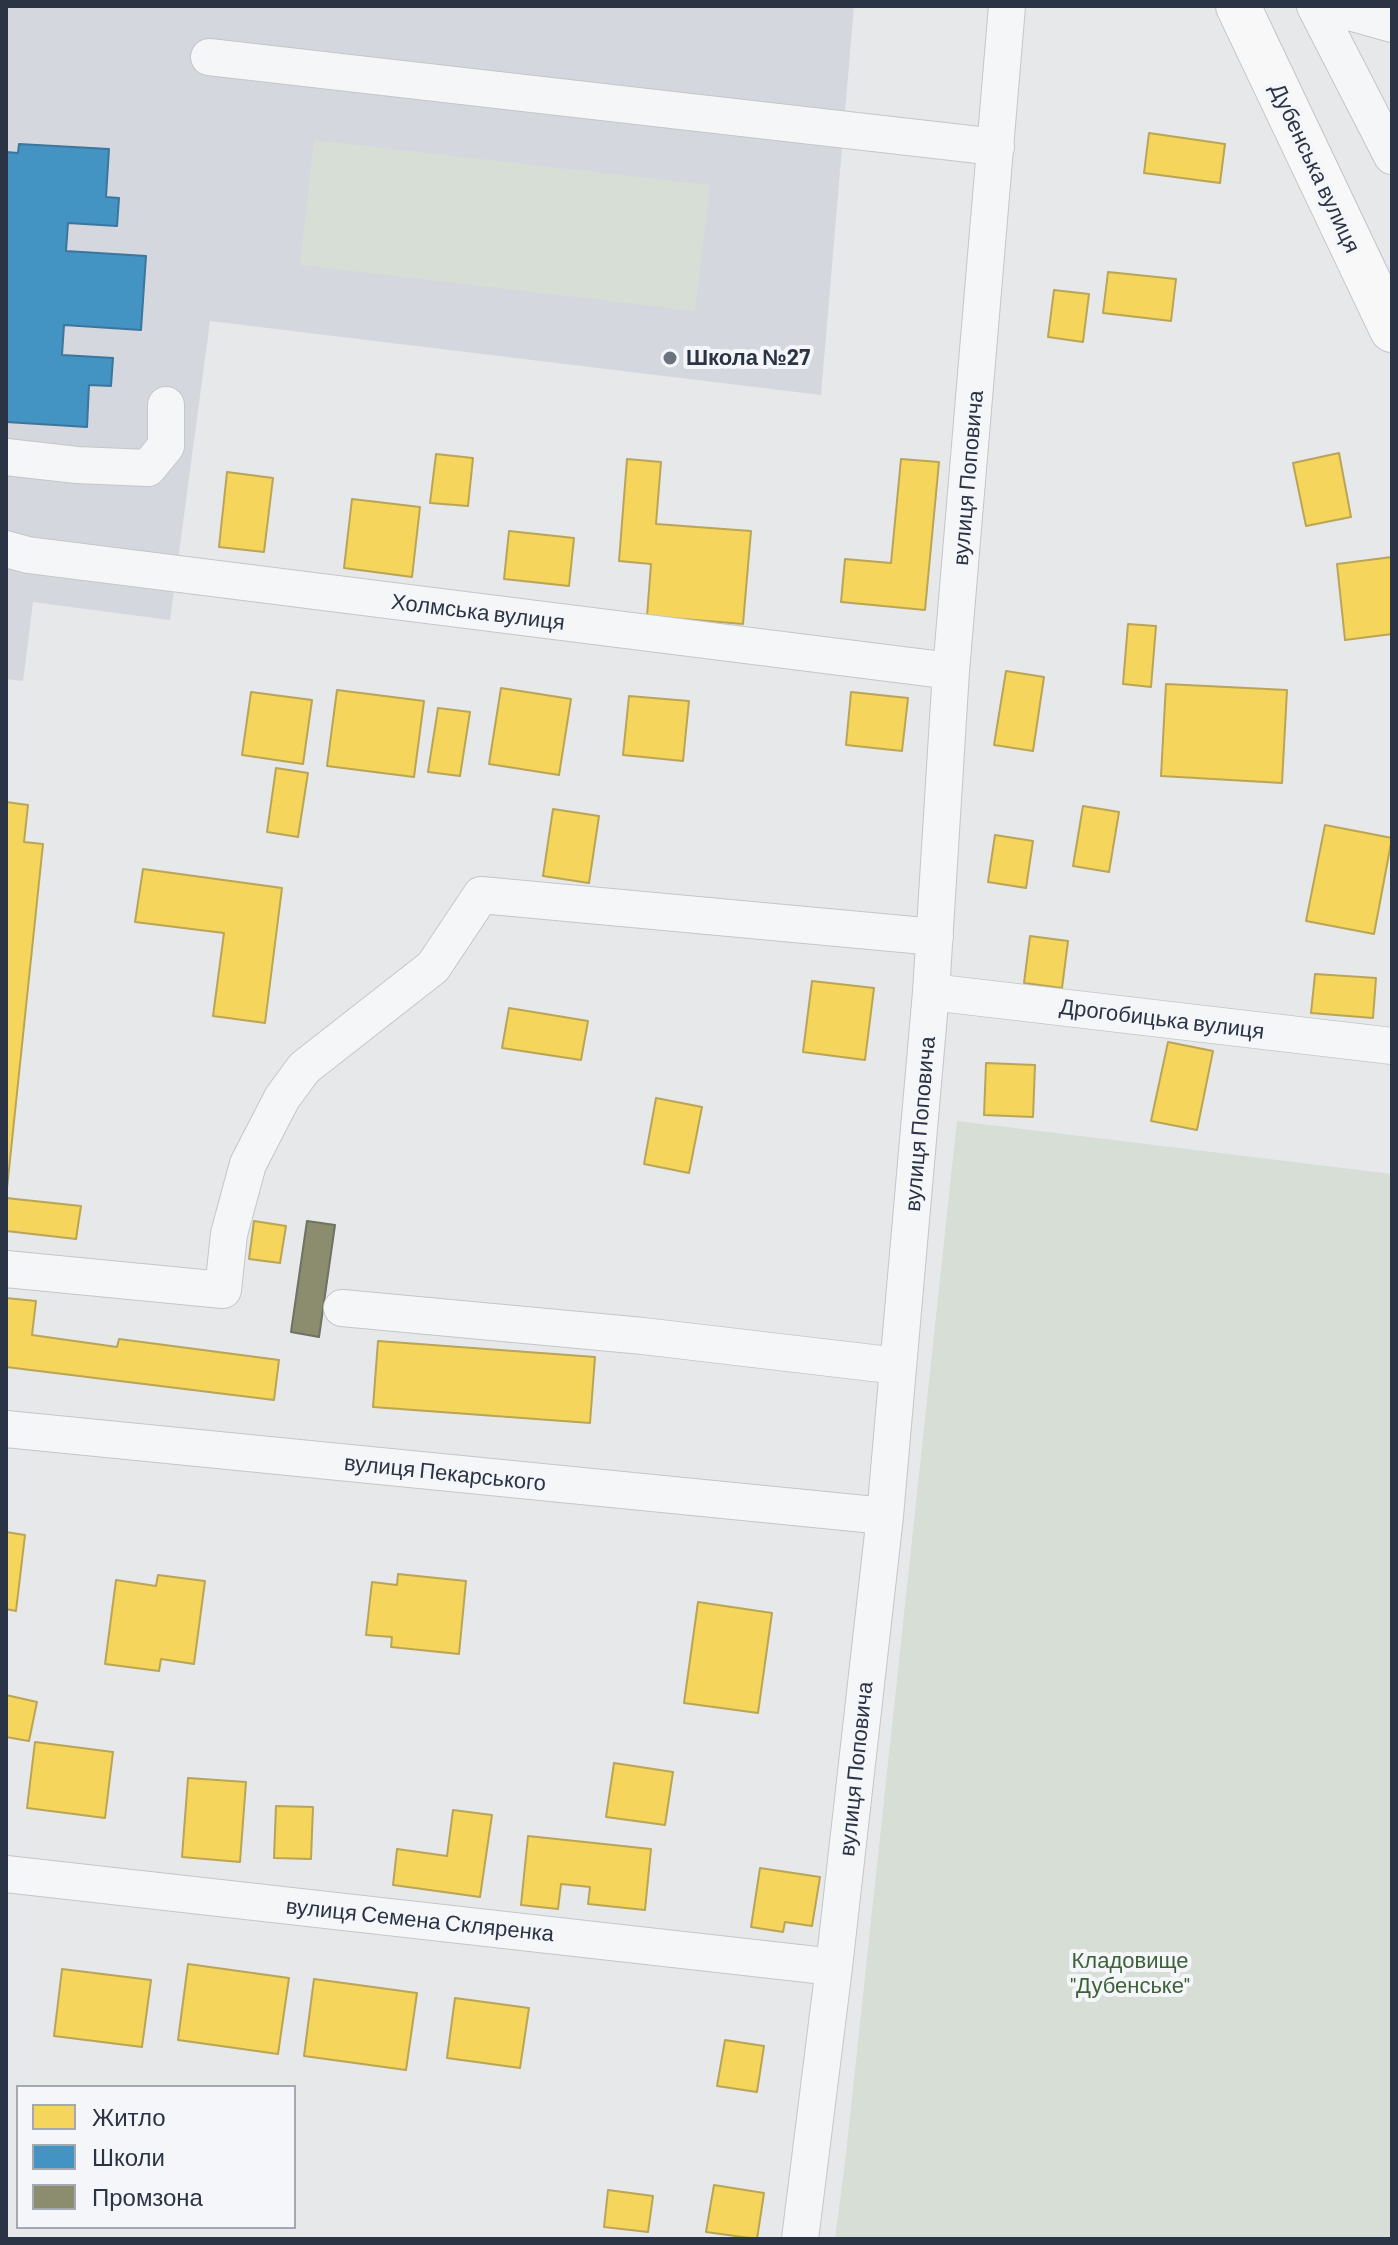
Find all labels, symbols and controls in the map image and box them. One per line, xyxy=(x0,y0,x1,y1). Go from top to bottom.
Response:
street label: Дубенська вулиця xyxy=(1264,79,1366,257)
place label: Школа №27 xyxy=(686,345,810,371)
marker: Школа №27 xyxy=(661,349,679,367)
street label: вулиця Поповича xyxy=(947,389,989,567)
street label: Холмська вулиця xyxy=(390,588,566,636)
street label: Дрогобицька вулиця xyxy=(1058,993,1266,1045)
street label: вулиця Поповича xyxy=(899,1035,941,1213)
street label: вулиця Пекарського xyxy=(343,1449,547,1497)
street label: вулиця Поповича xyxy=(834,1680,878,1858)
street label: вулиця Семена Скляренка xyxy=(285,1893,555,1947)
park label: Кладовище "Дубенське" xyxy=(1070,1948,1190,2000)
legend xyxy=(16,2085,296,2229)
text: Житло xyxy=(92,2102,166,2131)
text: Школи xyxy=(92,2142,165,2171)
text: Промзона xyxy=(92,2182,203,2211)

